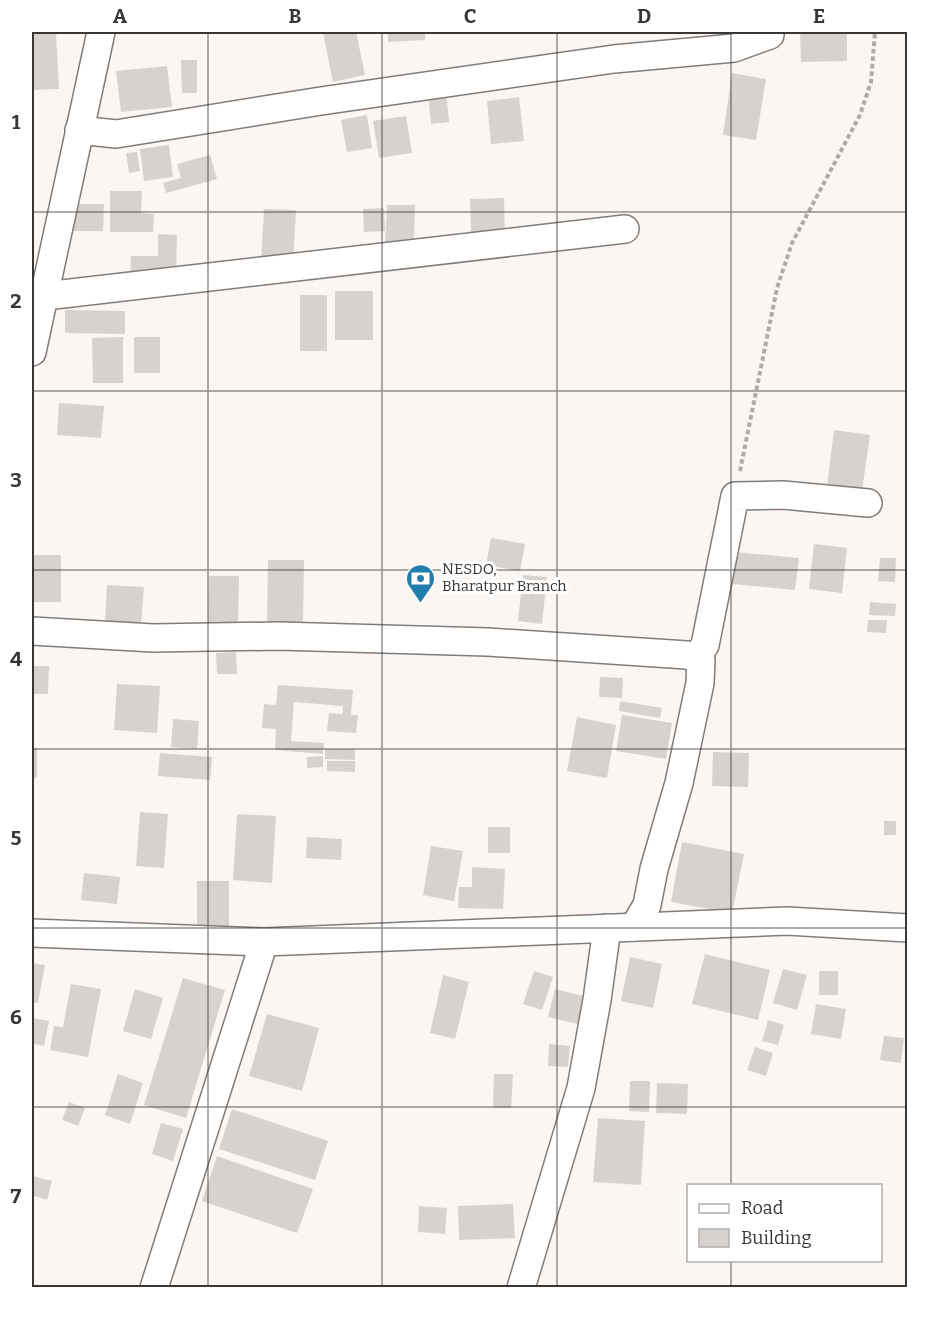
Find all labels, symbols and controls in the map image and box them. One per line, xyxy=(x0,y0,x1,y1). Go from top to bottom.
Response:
text: A xyxy=(113,4,128,28)
text: B xyxy=(289,4,302,28)
text: C xyxy=(464,4,476,28)
text: D xyxy=(637,4,651,28)
text: E xyxy=(813,4,825,28)
text: 1 xyxy=(12,110,21,134)
text: 2 xyxy=(10,289,22,313)
text: 3 xyxy=(10,468,22,492)
place label: NESDO, Bharatpur Branch xyxy=(442,560,567,595)
bank icon: NESDO, Bharatpur Branch xyxy=(405,562,437,604)
text: 4 xyxy=(10,647,22,671)
text: 5 xyxy=(11,826,22,850)
text: 6 xyxy=(10,1005,22,1029)
text: 7 xyxy=(11,1184,22,1208)
legend xyxy=(687,1184,882,1262)
text: Road xyxy=(741,1197,784,1219)
text: Building xyxy=(741,1227,812,1249)

